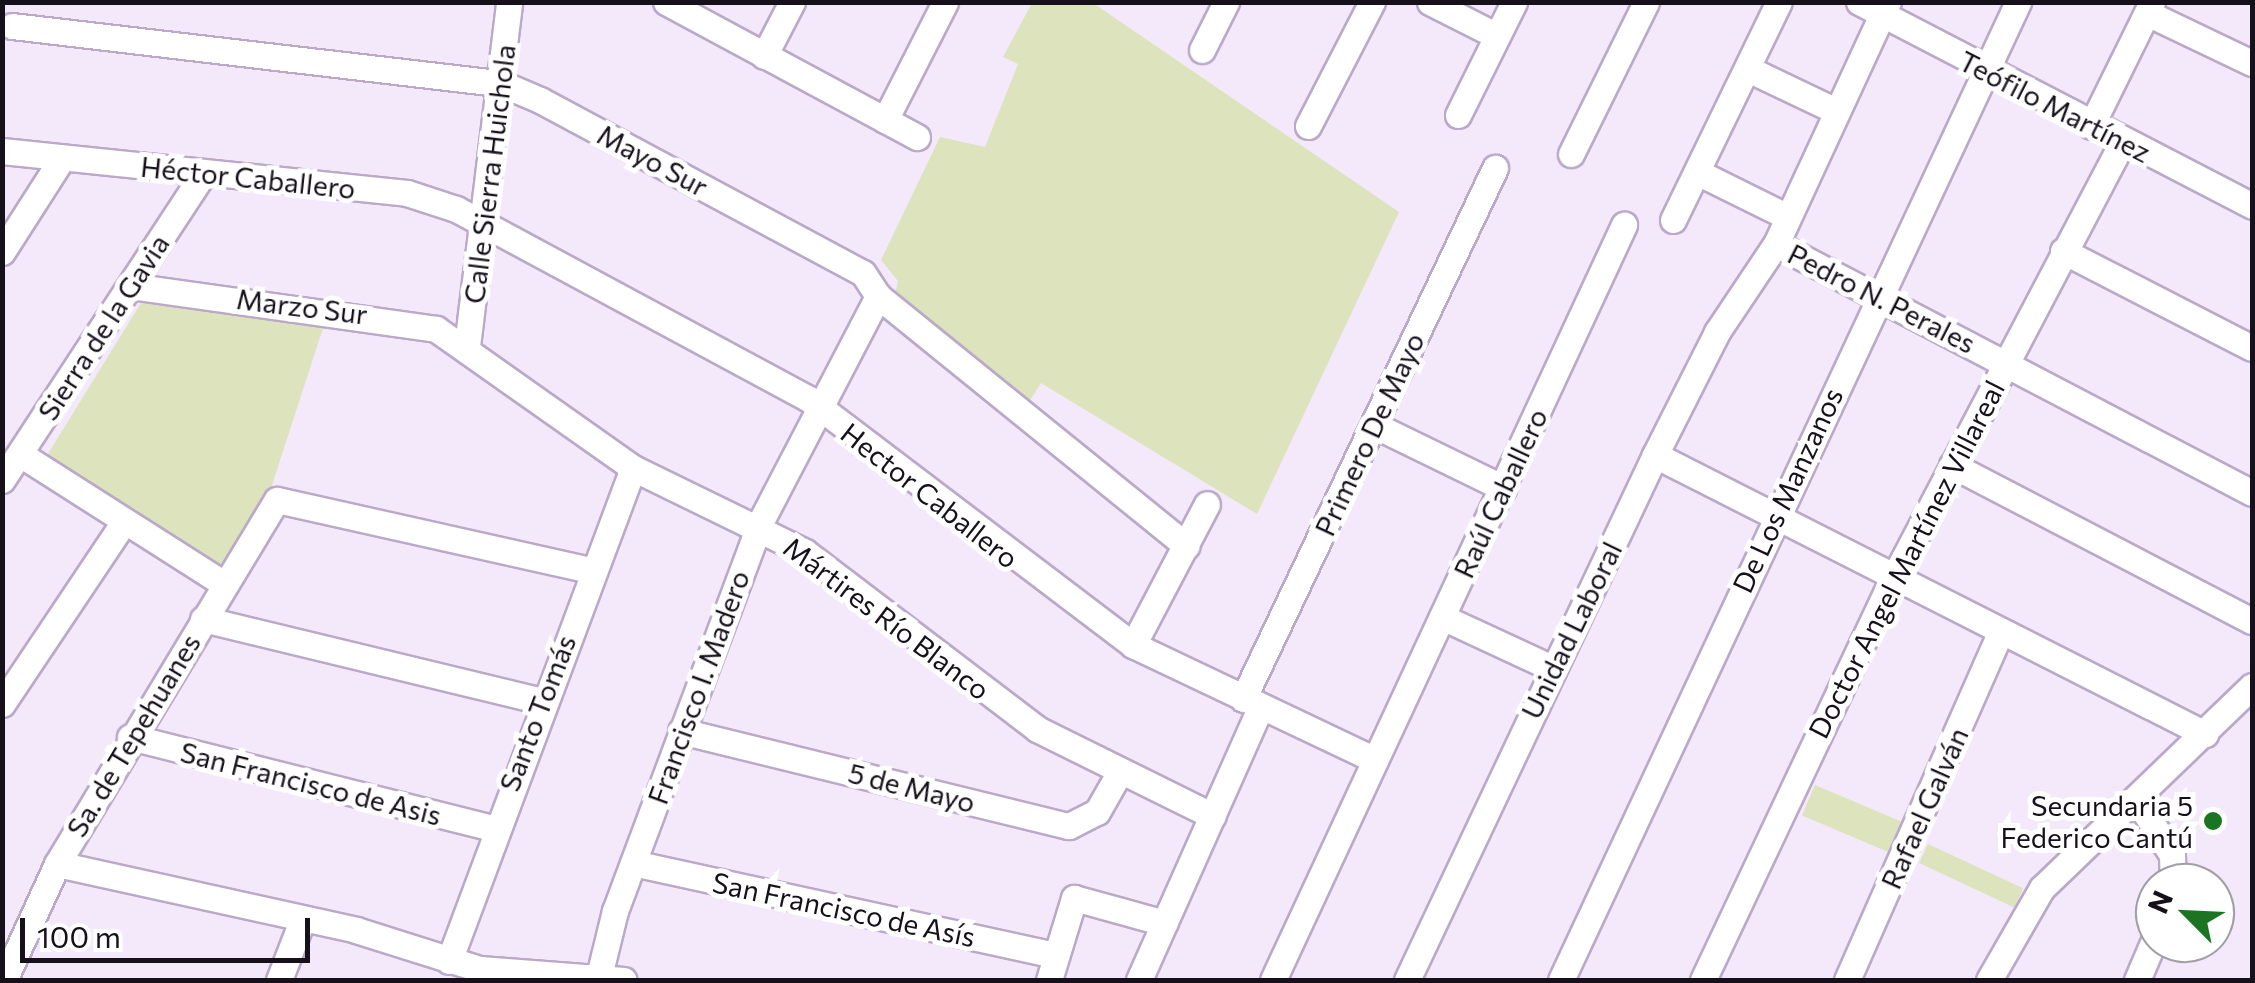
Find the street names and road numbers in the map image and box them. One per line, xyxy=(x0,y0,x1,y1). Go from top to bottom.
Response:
street label: Calle Sierra Huichola xyxy=(456,42,522,306)
street label: Teófilo Martínez xyxy=(1954,43,2156,169)
street label: Mayo Sur xyxy=(592,117,714,203)
street label: Héctor Caballero xyxy=(139,149,357,205)
street label: Sierra de la Gavia xyxy=(30,228,176,426)
street label: Pedro N. Perales xyxy=(1783,236,1981,360)
street label: Marzo Sur xyxy=(235,281,369,331)
street label: Primero De Mayo xyxy=(1307,327,1431,541)
street label: Doctor Angel Martínez Villareal xyxy=(1801,375,2011,743)
street label: De Los Manzanos xyxy=(1725,382,1849,598)
street label: Raúl Caballero xyxy=(1446,403,1554,583)
street label: Hector Caballero xyxy=(835,415,1025,575)
street label: Mártires Río Blanco xyxy=(777,530,997,706)
street label: Unidad Laboral xyxy=(1514,536,1628,724)
street label: Francisco I. Madero xyxy=(640,566,756,808)
street label: Sa. de Tepehuanes xyxy=(59,627,207,843)
street label: Santo Tomás xyxy=(492,630,582,796)
street label: Rafael Galván xyxy=(1873,722,1975,894)
street label: San Francisco de Asis xyxy=(177,734,445,832)
street label: 5 de Mayo xyxy=(845,755,979,819)
street label: San Francisco de Asís xyxy=(710,865,978,953)

